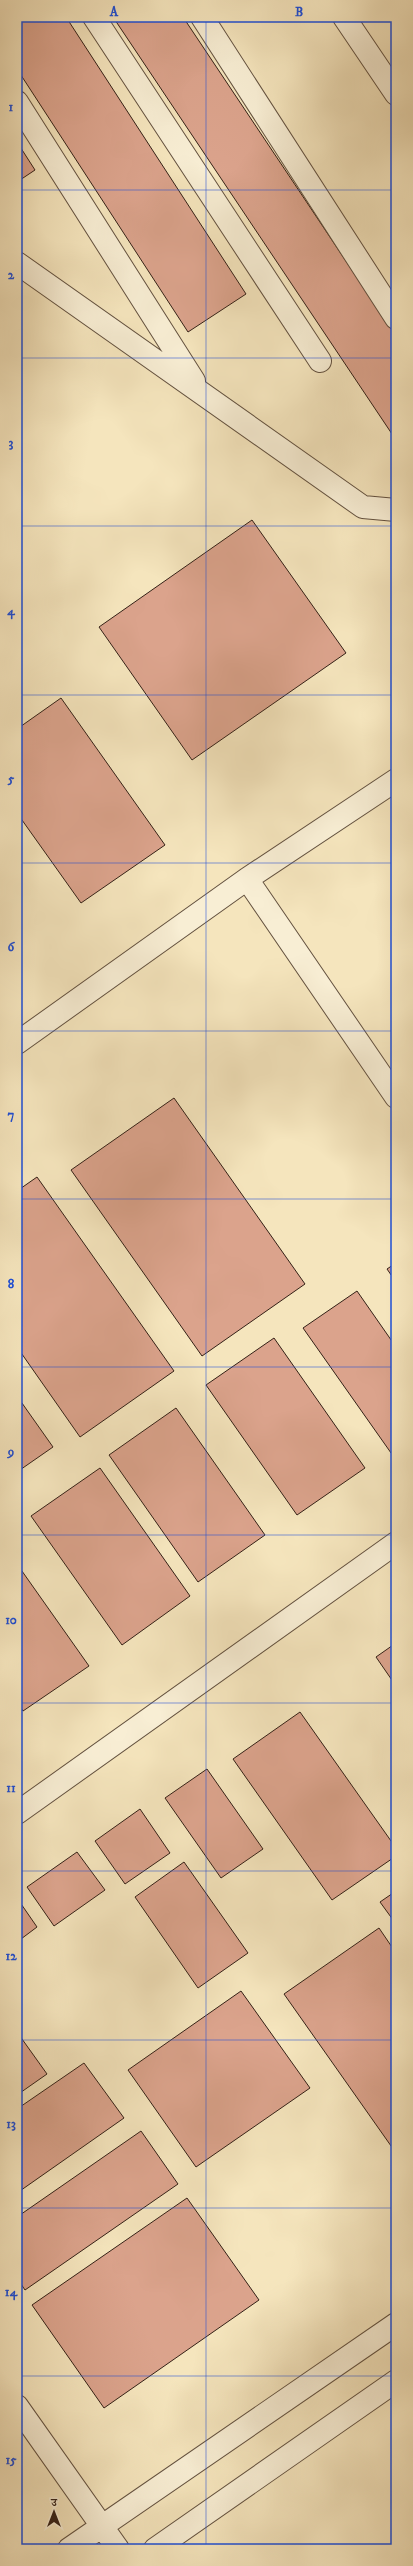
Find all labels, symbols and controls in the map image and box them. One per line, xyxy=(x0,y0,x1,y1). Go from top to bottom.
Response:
text: A xyxy=(109,4,119,20)
text: B xyxy=(295,4,303,20)
text: 1 xyxy=(9,99,14,115)
text: 2 xyxy=(8,267,15,283)
text: 3 xyxy=(9,435,14,451)
text: 4 xyxy=(6,603,15,620)
text: 5 xyxy=(7,771,15,787)
text: 6 xyxy=(8,939,16,955)
text: 7 xyxy=(8,1107,15,1123)
text: 8 xyxy=(8,1276,15,1292)
text: 9 xyxy=(7,1444,14,1460)
text: 10 xyxy=(5,1612,17,1628)
text: 11 xyxy=(6,1780,16,1796)
text: 12 xyxy=(5,1948,17,1964)
text: 13 xyxy=(6,2116,16,2132)
text: 14 xyxy=(5,2284,18,2301)
text: 15 xyxy=(5,2452,17,2468)
north arrow xyxy=(34,2492,74,2532)
text: उ xyxy=(50,2496,58,2510)

